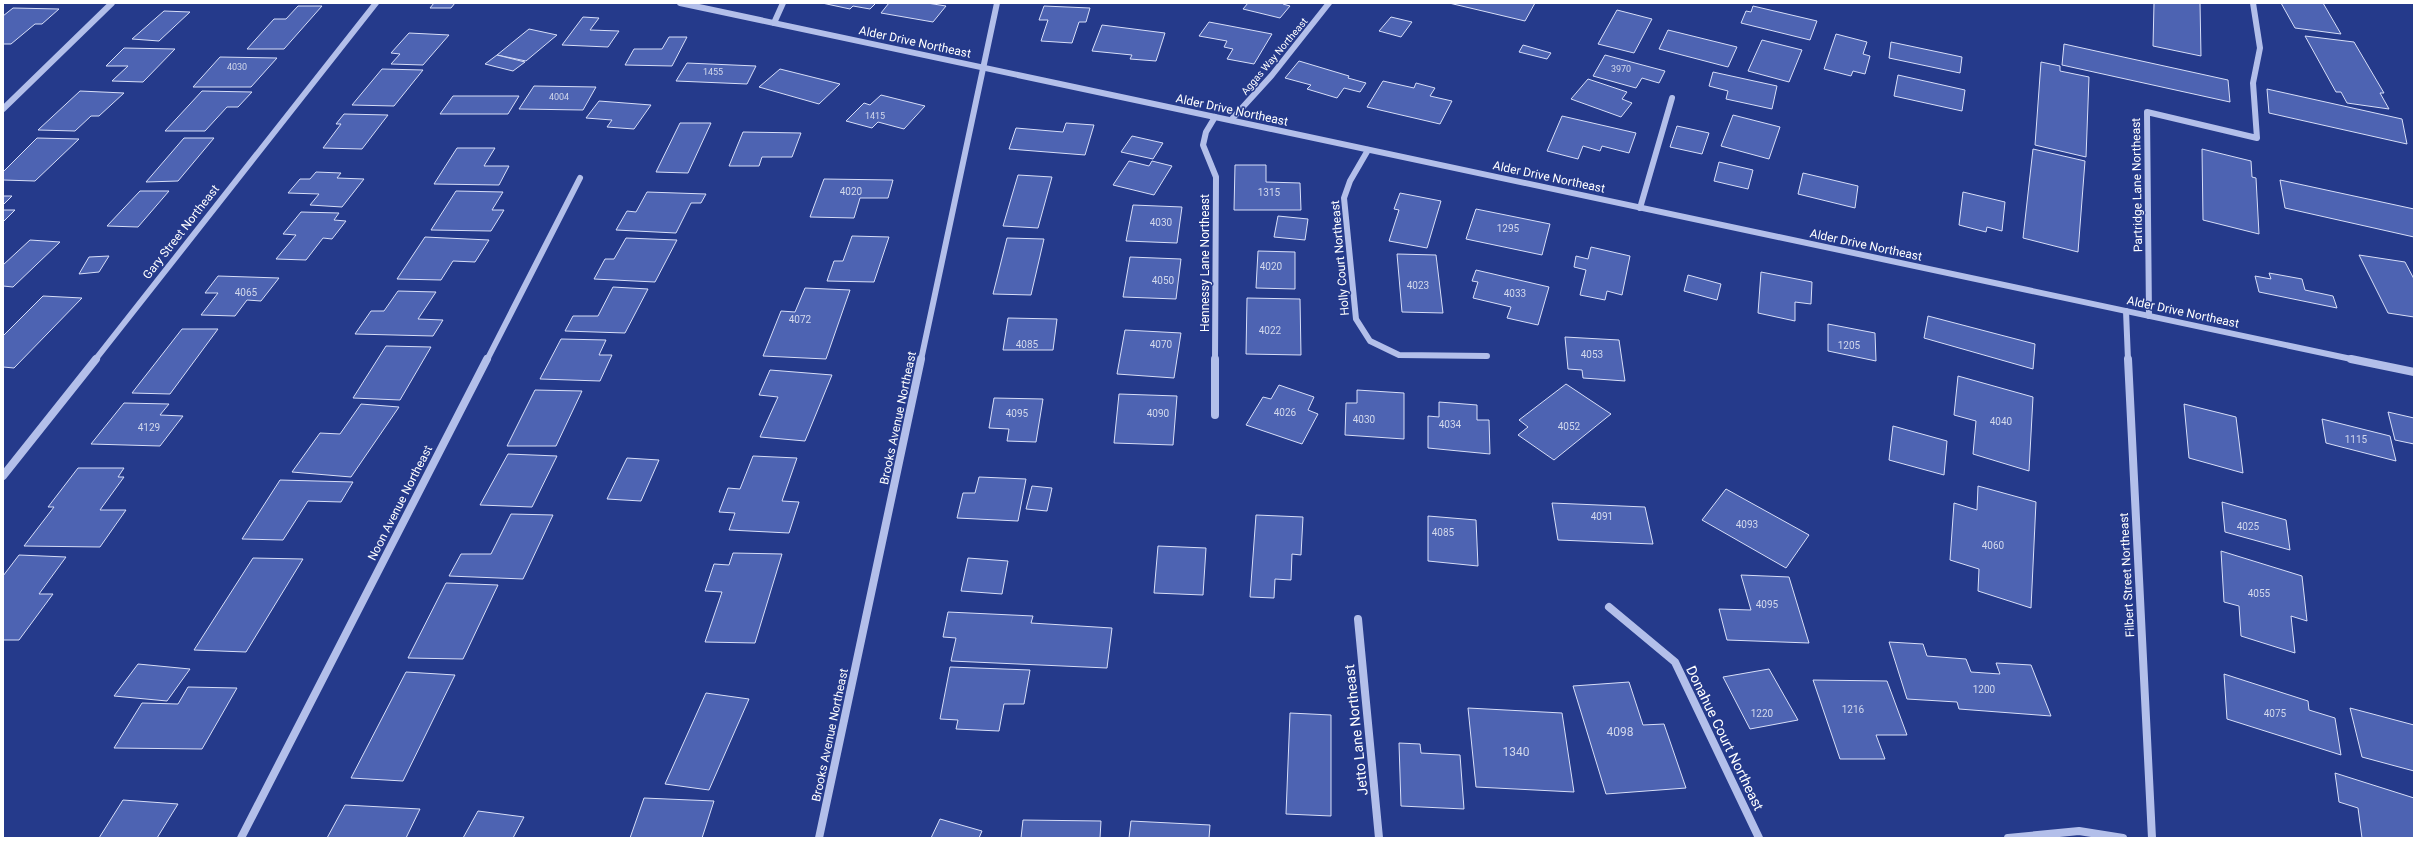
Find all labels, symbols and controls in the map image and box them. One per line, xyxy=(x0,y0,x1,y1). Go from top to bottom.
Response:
street label: Aggas Way Northeast xyxy=(1239,16,1310,97)
street label: Alder Drive Northeast xyxy=(858,23,972,61)
house number: 4030 xyxy=(227,62,247,72)
house number: 3970 xyxy=(1611,64,1631,74)
house number: 1455 xyxy=(703,67,723,77)
street label: Alder Drive Northeast xyxy=(1175,91,1289,129)
house number: 4004 xyxy=(549,92,569,102)
house number: 1415 xyxy=(865,111,885,121)
street label: Partridge Lane Northeast xyxy=(2129,118,2145,252)
street label: Alder Drive Northeast xyxy=(1492,158,1606,196)
street label: Gary Street Northeast xyxy=(140,182,222,282)
house number: 4020 xyxy=(840,186,863,197)
house number: 1315 xyxy=(1258,187,1281,198)
street label: Hennessy Lane Northeast xyxy=(1198,194,1212,332)
street label: Holly Court Northeast xyxy=(1328,200,1352,316)
house number: 4030 xyxy=(1150,217,1173,228)
house number: 1295 xyxy=(1497,223,1520,234)
street label: Alder Drive Northeast xyxy=(1809,226,1923,264)
house number: 4020 xyxy=(1260,261,1283,272)
house number: 4050 xyxy=(1152,275,1175,286)
house number: 4023 xyxy=(1407,280,1429,291)
house number: 4065 xyxy=(235,287,258,298)
house number: 4033 xyxy=(1504,288,1526,299)
street label: Alder Drive Northeast xyxy=(2126,293,2240,331)
house number: 4072 xyxy=(789,314,812,325)
house number: 4022 xyxy=(1259,325,1282,336)
house number: 4085 xyxy=(1016,339,1039,350)
house number: 4070 xyxy=(1150,339,1173,350)
house number: 1205 xyxy=(1838,340,1861,351)
house number: 4053 xyxy=(1581,349,1603,360)
street label: Brooks Avenue Northeast xyxy=(877,350,919,486)
house number: 4026 xyxy=(1274,407,1297,418)
house number: 4095 xyxy=(1006,408,1029,419)
house number: 4090 xyxy=(1147,408,1170,419)
house number: 4030 xyxy=(1353,414,1376,425)
house number: 4040 xyxy=(1990,416,2013,427)
house number: 4034 xyxy=(1439,419,1462,430)
house number: 4052 xyxy=(1558,421,1581,432)
house number: 4129 xyxy=(138,422,160,433)
house number: 1115 xyxy=(2345,434,2368,445)
street label: Noon Avenue Northeast xyxy=(365,443,435,563)
house number: 4091 xyxy=(1591,511,1613,522)
street label: Filbert Street Northeast xyxy=(2117,512,2137,638)
house number: 4093 xyxy=(1736,519,1758,530)
house number: 4025 xyxy=(2237,521,2260,532)
house number: 4085 xyxy=(1432,527,1455,538)
house number: 4060 xyxy=(1982,540,2005,551)
house number: 4055 xyxy=(2248,588,2271,599)
house number: 4095 xyxy=(1756,599,1779,610)
street label: Jetto Lane Northeast xyxy=(1341,663,1371,796)
street label: Donahue Court Northeast xyxy=(1683,663,1767,813)
street label: Brooks Avenue Northeast xyxy=(809,667,851,803)
house number: 1200 xyxy=(1973,684,1996,695)
house number: 1216 xyxy=(1842,704,1865,715)
house number: 1220 xyxy=(1751,708,1774,719)
house number: 4075 xyxy=(2264,708,2287,719)
house number: 4098 xyxy=(1607,725,1634,739)
house number: 1340 xyxy=(1503,745,1530,759)

